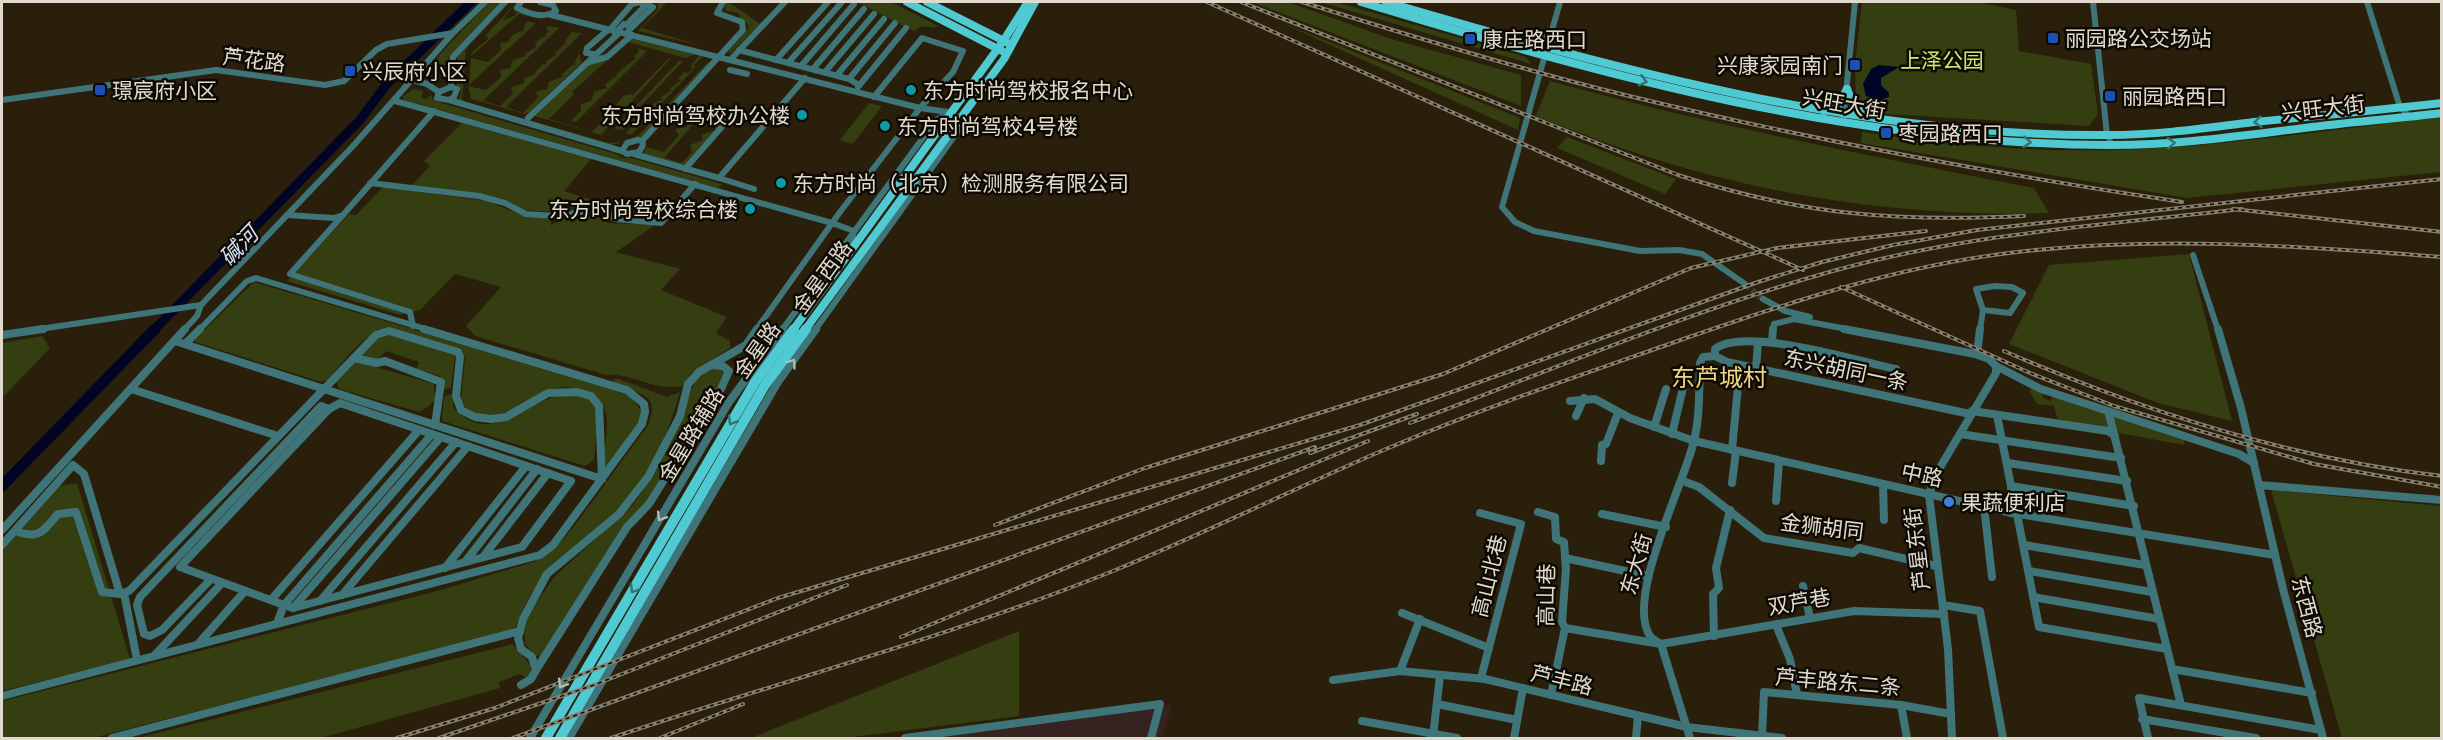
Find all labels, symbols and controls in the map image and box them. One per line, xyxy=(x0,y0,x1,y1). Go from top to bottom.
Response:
place label: 丽园路公交场站 xyxy=(2065,26,2212,51)
place label: 康庄路西口 xyxy=(1482,27,1587,52)
marker: 丽园路公交场站 xyxy=(2046,31,2060,45)
marker: 康庄路西口 xyxy=(1463,32,1477,46)
street label: 芦花路 xyxy=(221,44,287,76)
park label: 上泽公园 xyxy=(1900,48,1984,73)
place label: 兴康家园南门 xyxy=(1717,53,1843,78)
marker: 兴康家园南门 xyxy=(1848,58,1862,72)
place label: 兴辰府小区 xyxy=(362,59,467,84)
marker: 兴辰府小区 xyxy=(343,64,357,78)
one-way arrow xyxy=(1637,73,1647,86)
place label: 璟宸府小区 xyxy=(112,78,217,103)
place label: 东方时尚驾校报名中心 xyxy=(923,78,1133,103)
marker: 璟宸府小区 xyxy=(93,83,107,97)
marker: 东方时尚驾校报名中心 xyxy=(904,83,918,97)
street label: 兴旺大街 xyxy=(1800,84,1888,124)
place label: 丽园路西口 xyxy=(2122,84,2227,109)
marker: 丽园路西口 xyxy=(2103,89,2117,103)
street label: 兴旺大街 xyxy=(2280,90,2366,126)
place label: 东方时尚驾校办公楼 xyxy=(601,103,790,128)
marker: 东方时尚驾校办公楼 xyxy=(795,108,809,122)
place label: 东方时尚驾校4号楼 xyxy=(897,114,1078,139)
one-way arrow xyxy=(2253,115,2263,128)
marker: 东方时尚驾校4号楼 xyxy=(878,119,892,133)
place label: 枣园路西口 xyxy=(1898,121,2003,146)
marker: 枣园路西口 xyxy=(1879,126,1893,140)
one-way arrow xyxy=(2022,136,2031,149)
one-way arrow xyxy=(2166,137,2175,150)
place label: 东方时尚（北京）检测服务有限公司 xyxy=(793,171,1129,196)
marker: 东方时尚（北京）检测服务有限公司 xyxy=(774,176,788,190)
place label: 东方时尚驾校综合楼 xyxy=(549,197,738,222)
marker: 东方时尚驾校综合楼 xyxy=(743,202,757,216)
water label: 碱河 xyxy=(214,218,267,271)
street label: 金星西路 xyxy=(787,236,857,318)
street label: 金星路 xyxy=(729,317,785,383)
street label: 东兴胡同一条 xyxy=(1782,345,1910,395)
one-way arrow xyxy=(785,358,796,369)
district label: 东芦城村 xyxy=(1671,364,1767,392)
street label: 金星路辅路 xyxy=(653,384,729,486)
one-way arrow xyxy=(728,415,740,425)
street label: 中路 xyxy=(1899,458,1945,492)
place label: 果蔬便利店 xyxy=(1961,490,2066,515)
marker: 果蔬便利店 xyxy=(1942,495,1956,509)
street label: 芦星东街 xyxy=(1899,506,1935,592)
street label: 金狮胡同 xyxy=(1779,509,1865,545)
one-way arrow xyxy=(657,511,669,521)
street label: 东大街 xyxy=(1615,530,1657,598)
street label: 高山北巷 xyxy=(1467,532,1511,620)
street label: 高山巷 xyxy=(1533,563,1559,627)
street label: 东西路 xyxy=(2287,573,2327,641)
one-way arrow xyxy=(629,583,641,593)
street label: 双芦巷 xyxy=(1766,584,1832,620)
street label: 芦丰路 xyxy=(1528,660,1596,700)
street label: 芦丰路东二条 xyxy=(1774,664,1902,700)
one-way arrow xyxy=(557,678,569,688)

